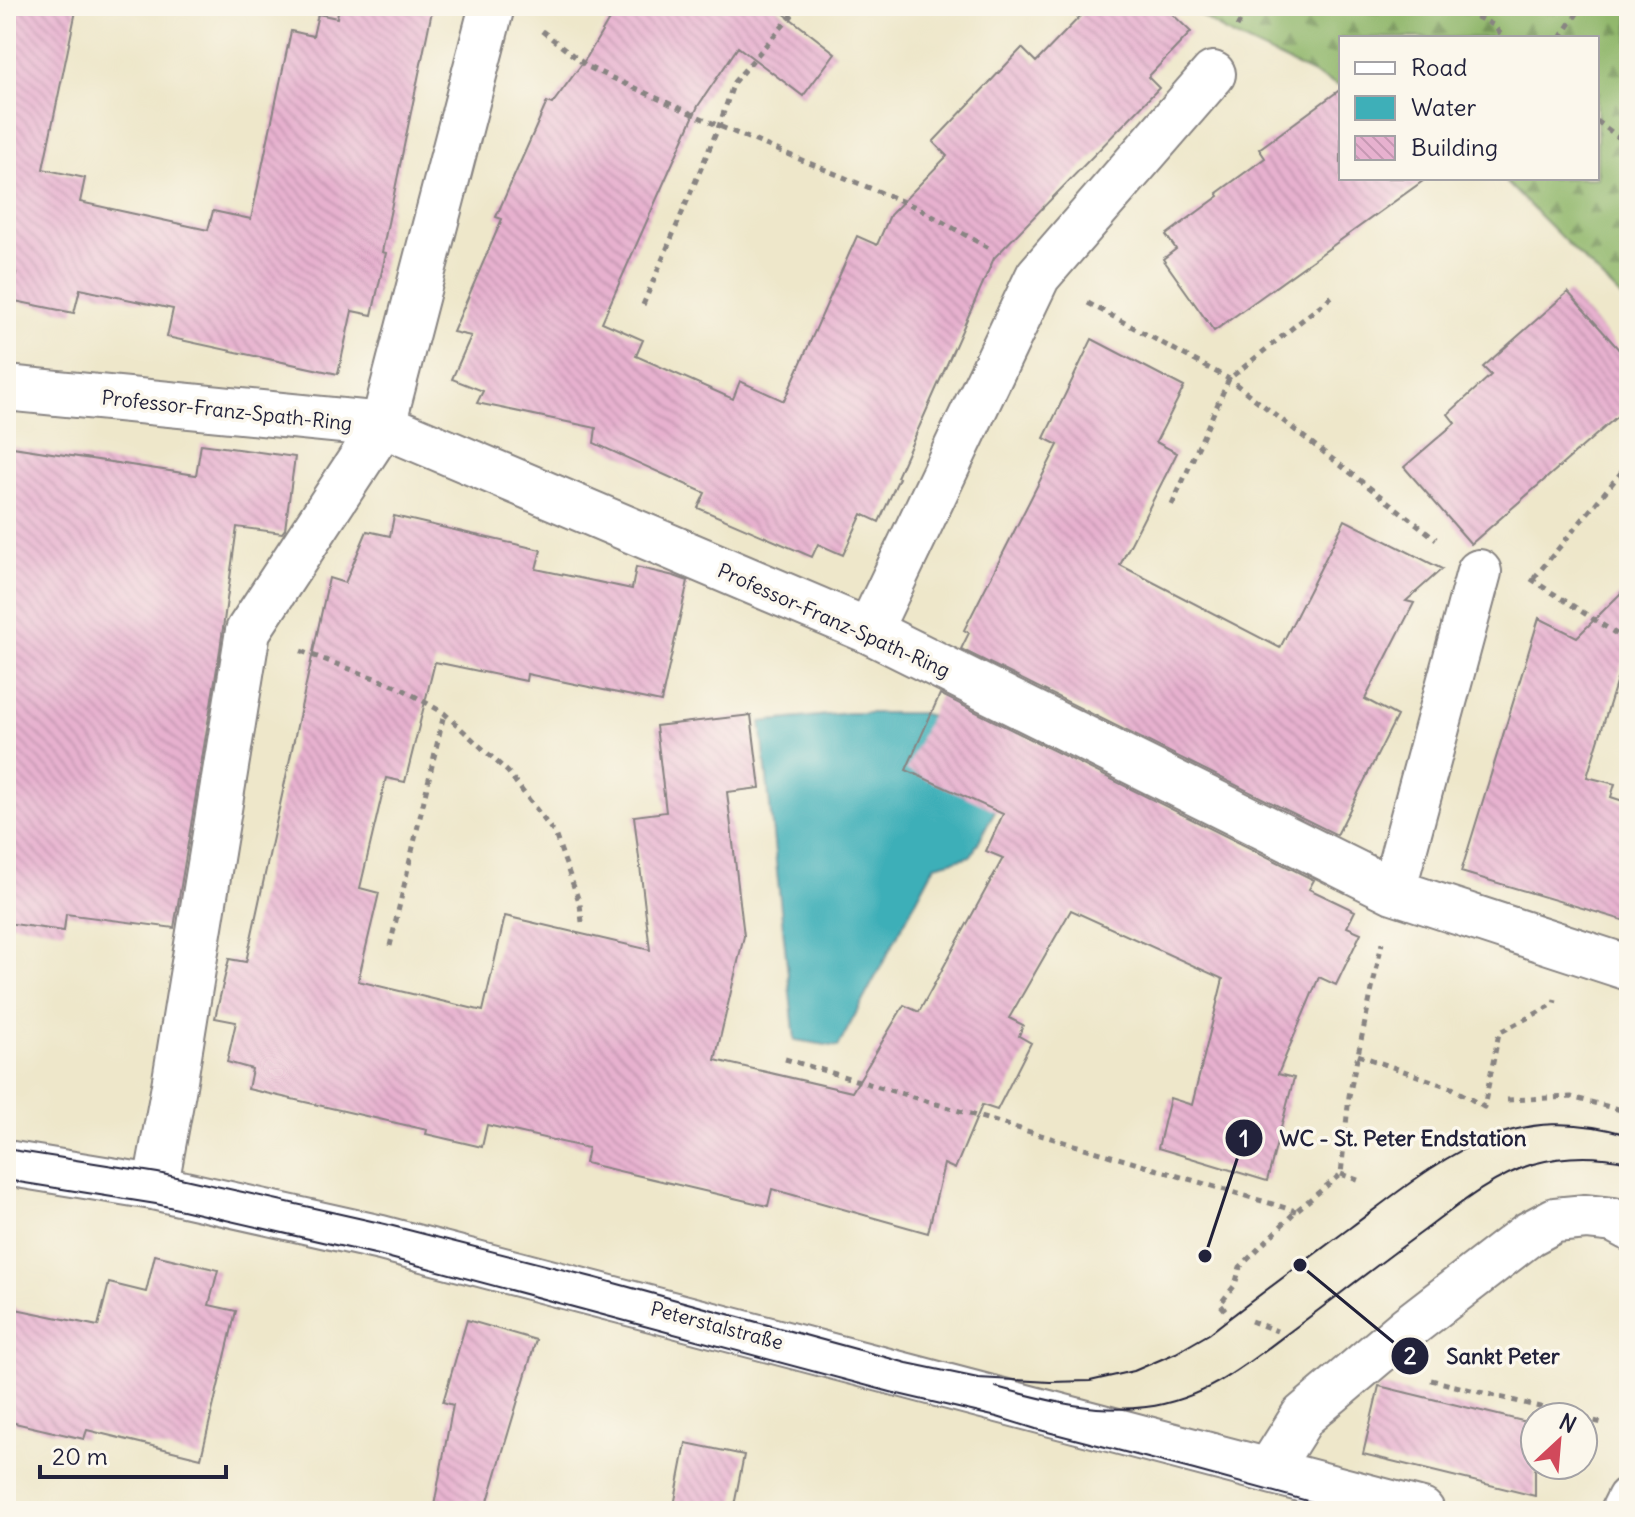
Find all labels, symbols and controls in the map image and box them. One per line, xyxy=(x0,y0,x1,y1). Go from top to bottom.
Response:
legend xyxy=(1339,36,1599,180)
text: Road xyxy=(1411,52,1467,82)
text: Water xyxy=(1411,92,1476,122)
text: Building xyxy=(1411,132,1498,162)
street label: Professor-Franz-Spath-Ring xyxy=(101,384,353,436)
street label: Professor-Franz-Spath-Ring xyxy=(714,557,954,683)
callout: WC - St. Peter Endstation xyxy=(1224,1115,1543,1161)
text: 1 xyxy=(1239,1123,1249,1153)
text: WC - St. Peter Endstation xyxy=(1280,1124,1527,1152)
street label: Peterstalstraße xyxy=(648,1295,786,1355)
callout: Sankt Peter xyxy=(1390,1333,1576,1379)
text: 2 xyxy=(1403,1340,1417,1370)
text: Sankt Peter xyxy=(1446,1342,1561,1370)
north arrow xyxy=(1519,1401,1599,1481)
text: N xyxy=(1555,1407,1581,1439)
scale bar xyxy=(40,1429,226,1479)
text: 20 m xyxy=(52,1441,108,1471)

